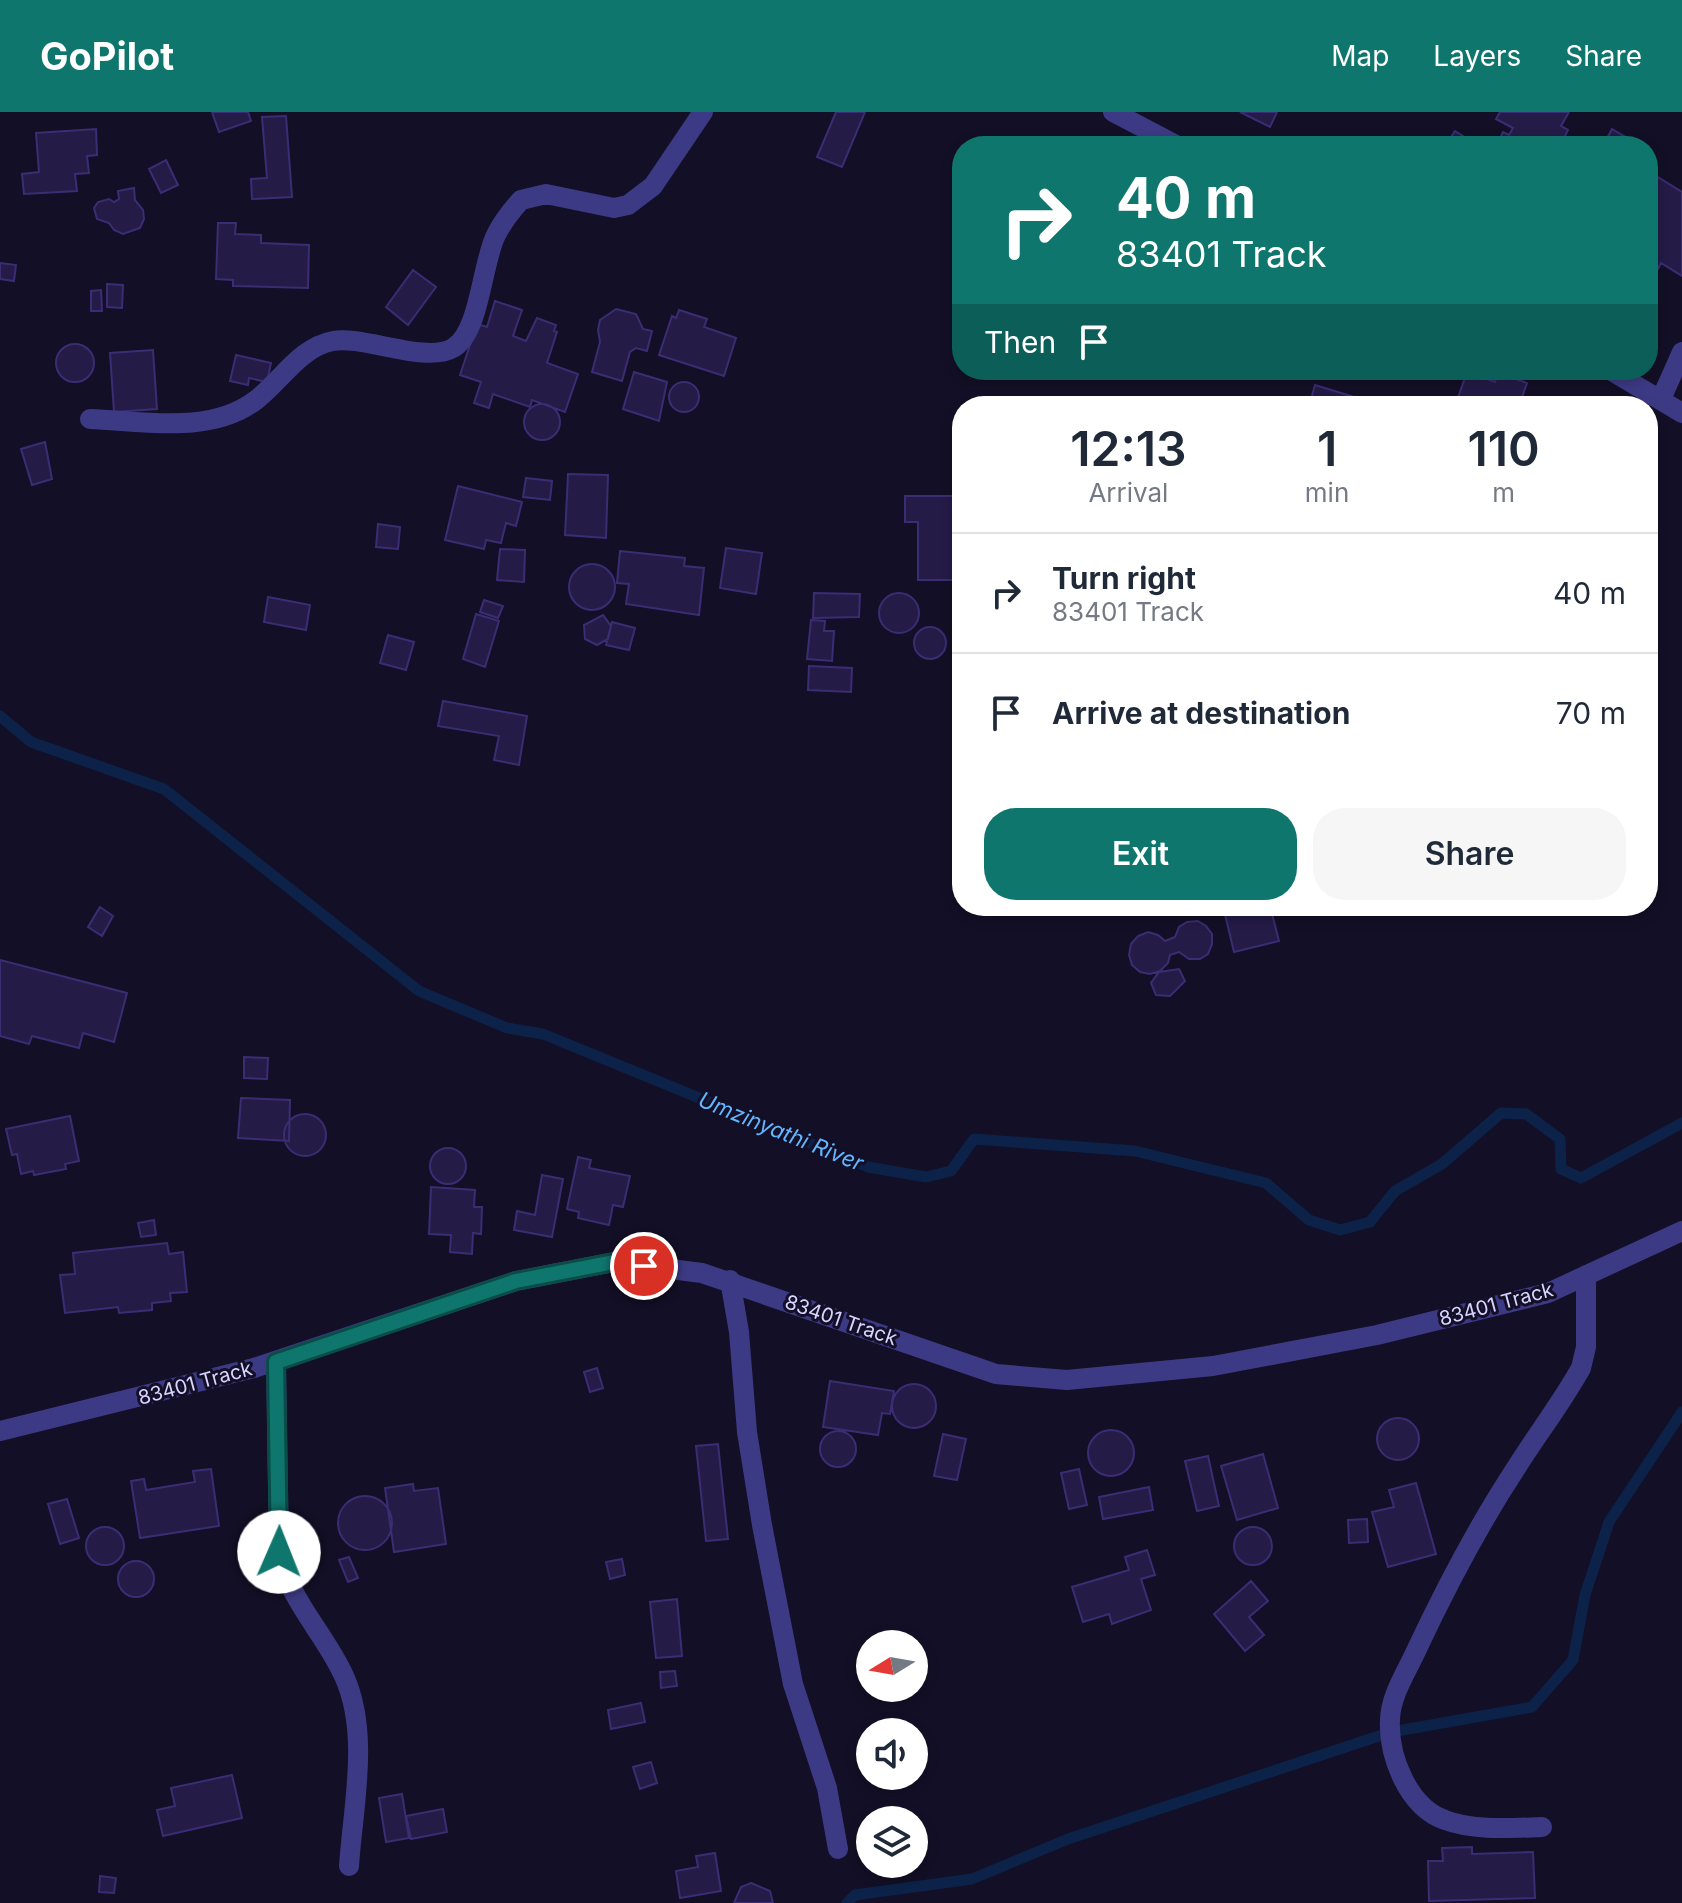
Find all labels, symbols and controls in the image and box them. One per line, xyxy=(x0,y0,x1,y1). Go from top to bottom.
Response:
text: GoPilot xyxy=(40,33,174,79)
text: Map xyxy=(1331,39,1389,73)
text: Layers xyxy=(1433,39,1521,73)
text: Share xyxy=(1565,39,1642,73)
text: 40 m xyxy=(1116,164,1256,232)
icon: right xyxy=(984,168,1088,272)
text: 83401 Track xyxy=(1116,232,1327,276)
icon: arrive xyxy=(1072,320,1116,364)
text: Then xyxy=(984,324,1056,360)
text: 12:13 xyxy=(1070,419,1187,478)
text: 1 xyxy=(1317,419,1337,478)
text: 110 xyxy=(1467,419,1540,478)
text: Arrival xyxy=(1088,477,1168,508)
text: min xyxy=(1305,477,1349,508)
text: m xyxy=(1492,477,1515,508)
text: Turn right xyxy=(1052,560,1196,596)
icon: right xyxy=(984,571,1028,615)
text: 40 m xyxy=(1553,575,1626,611)
text: 83401 Track xyxy=(1052,596,1204,627)
icon: arrive xyxy=(984,691,1028,735)
text: Arrive at destination xyxy=(1052,695,1350,731)
text: 70 m xyxy=(1556,695,1626,731)
button: Exit xyxy=(984,808,1297,900)
button: Share xyxy=(1313,808,1626,900)
water label: Umzinyathi River xyxy=(695,1086,868,1176)
pin xyxy=(610,1232,678,1300)
icon: arrive xyxy=(622,1244,666,1288)
street label: 83401 Track xyxy=(1436,1277,1556,1331)
street label: 83401 Track xyxy=(782,1290,900,1350)
street label: 83401 Track xyxy=(135,1356,255,1410)
position arrow xyxy=(237,1510,321,1594)
north arrow xyxy=(856,1630,928,1702)
map controls xyxy=(856,1630,928,1878)
button: sound xyxy=(856,1718,928,1790)
button: layers xyxy=(856,1806,928,1878)

